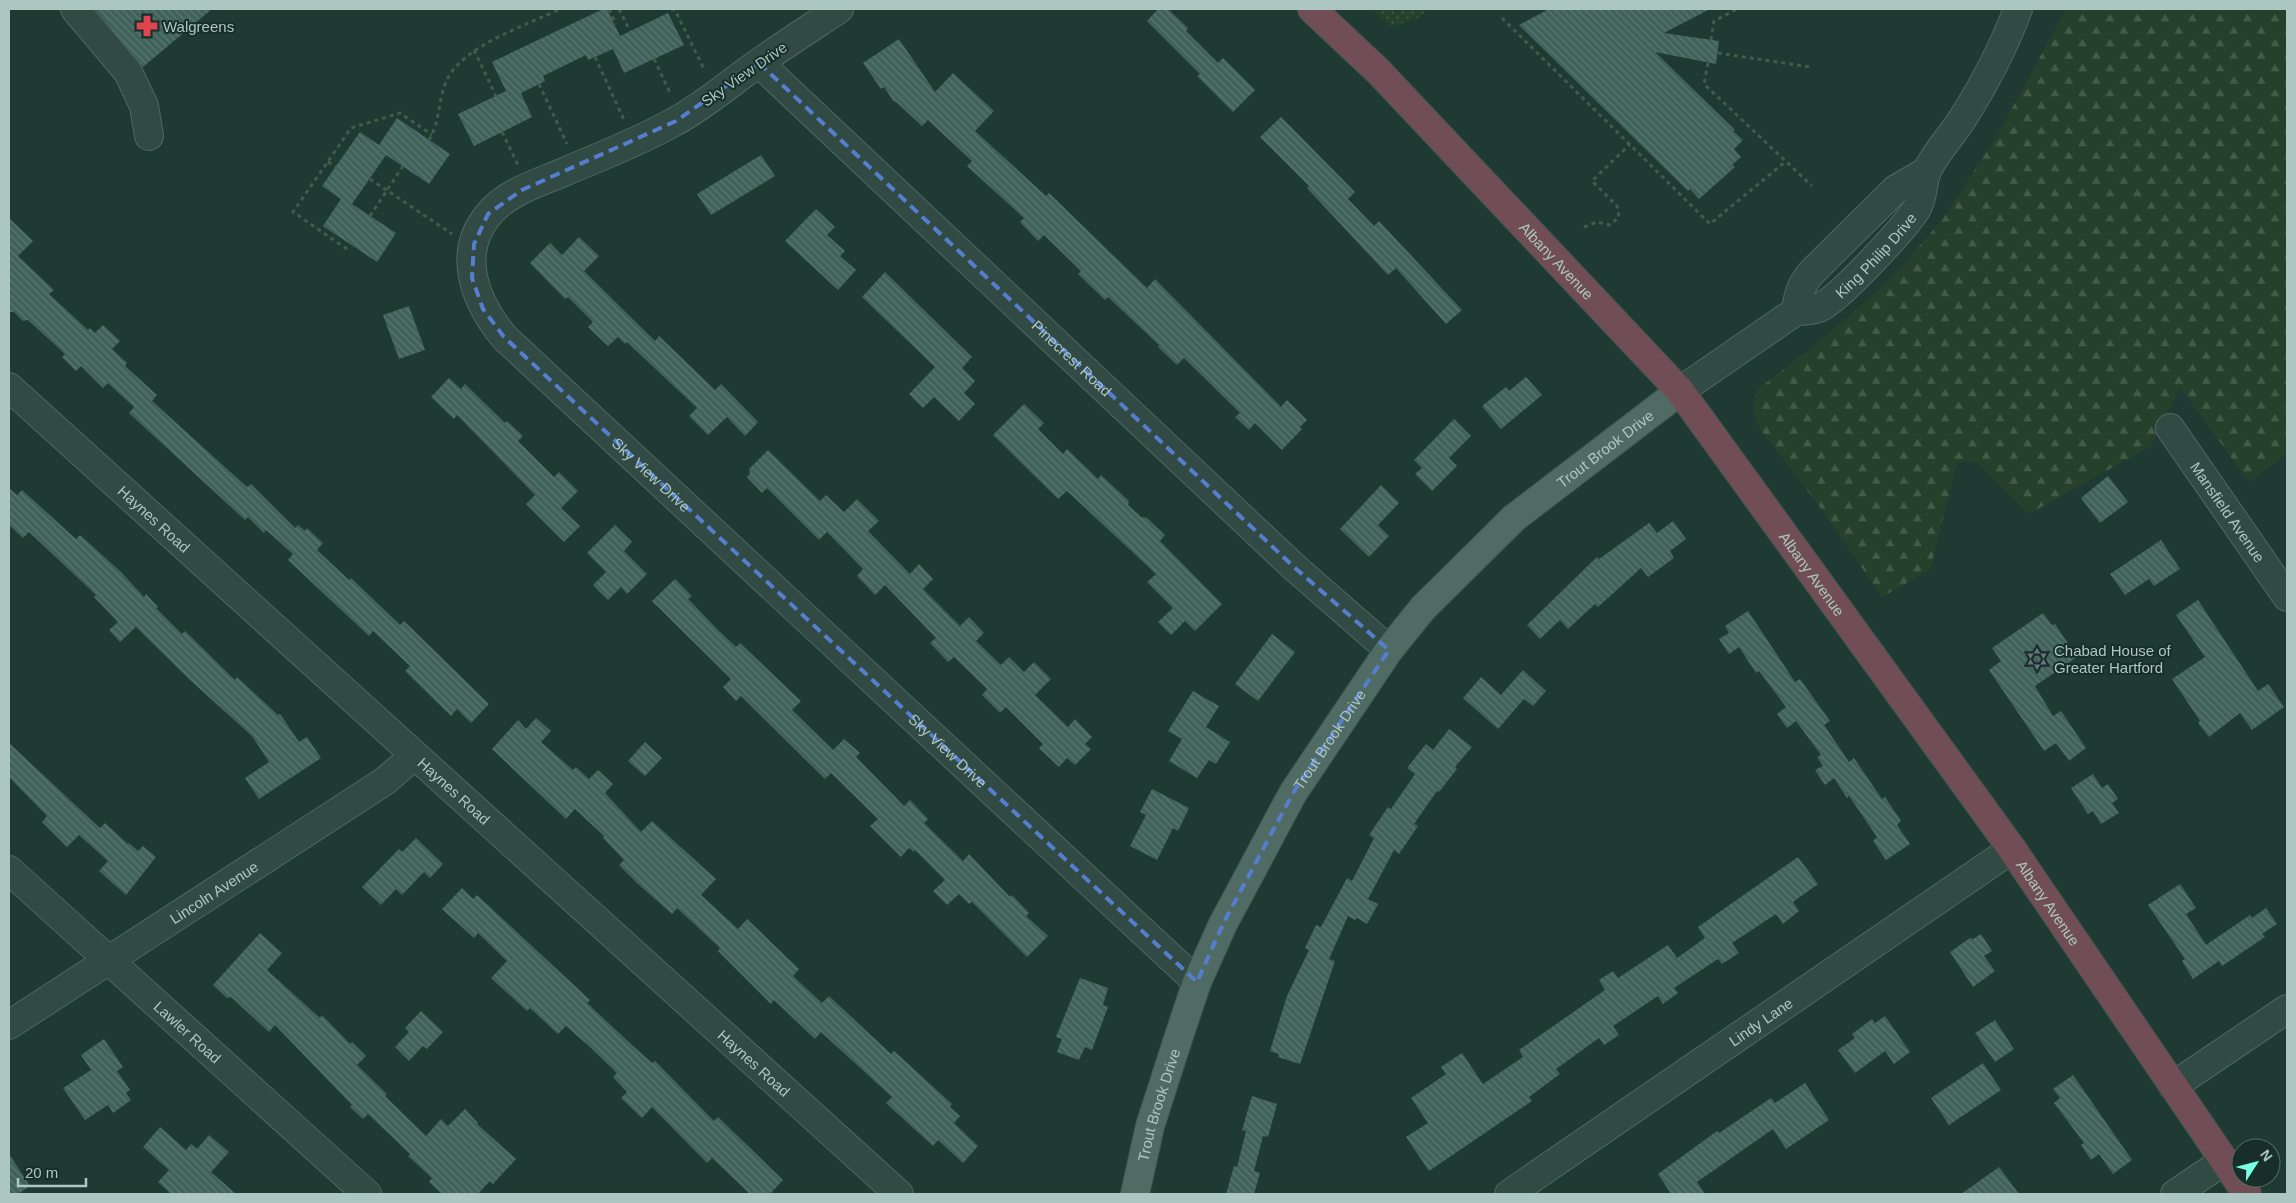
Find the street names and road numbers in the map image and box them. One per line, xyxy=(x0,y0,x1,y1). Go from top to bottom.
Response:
street label: Sky View Drive xyxy=(698,38,790,110)
street label: King Philip Drive xyxy=(1832,209,1919,301)
street label: Albany Avenue xyxy=(1516,218,1597,303)
street label: Pinecrest Road xyxy=(1029,316,1115,399)
street label: Trout Brook Drive xyxy=(1553,406,1657,491)
street label: Sky View Drive xyxy=(609,434,694,515)
street label: Mansfield Avenue xyxy=(2187,458,2269,565)
street label: Haynes Road xyxy=(115,482,194,555)
street label: Albany Avenue xyxy=(1776,528,1848,619)
street label: Trout Brook Drive xyxy=(1289,686,1369,793)
street label: Sky View Drive xyxy=(905,710,991,791)
street label: Haynes Road xyxy=(415,754,494,828)
street label: Albany Avenue xyxy=(2013,856,2084,949)
street label: Lincoln Avenue xyxy=(166,857,261,927)
street label: Lindy Lane xyxy=(1725,994,1796,1049)
street label: Lawler Road xyxy=(151,997,225,1066)
street label: Haynes Road xyxy=(715,1026,794,1100)
street label: Trout Brook Drive xyxy=(1134,1046,1183,1163)

